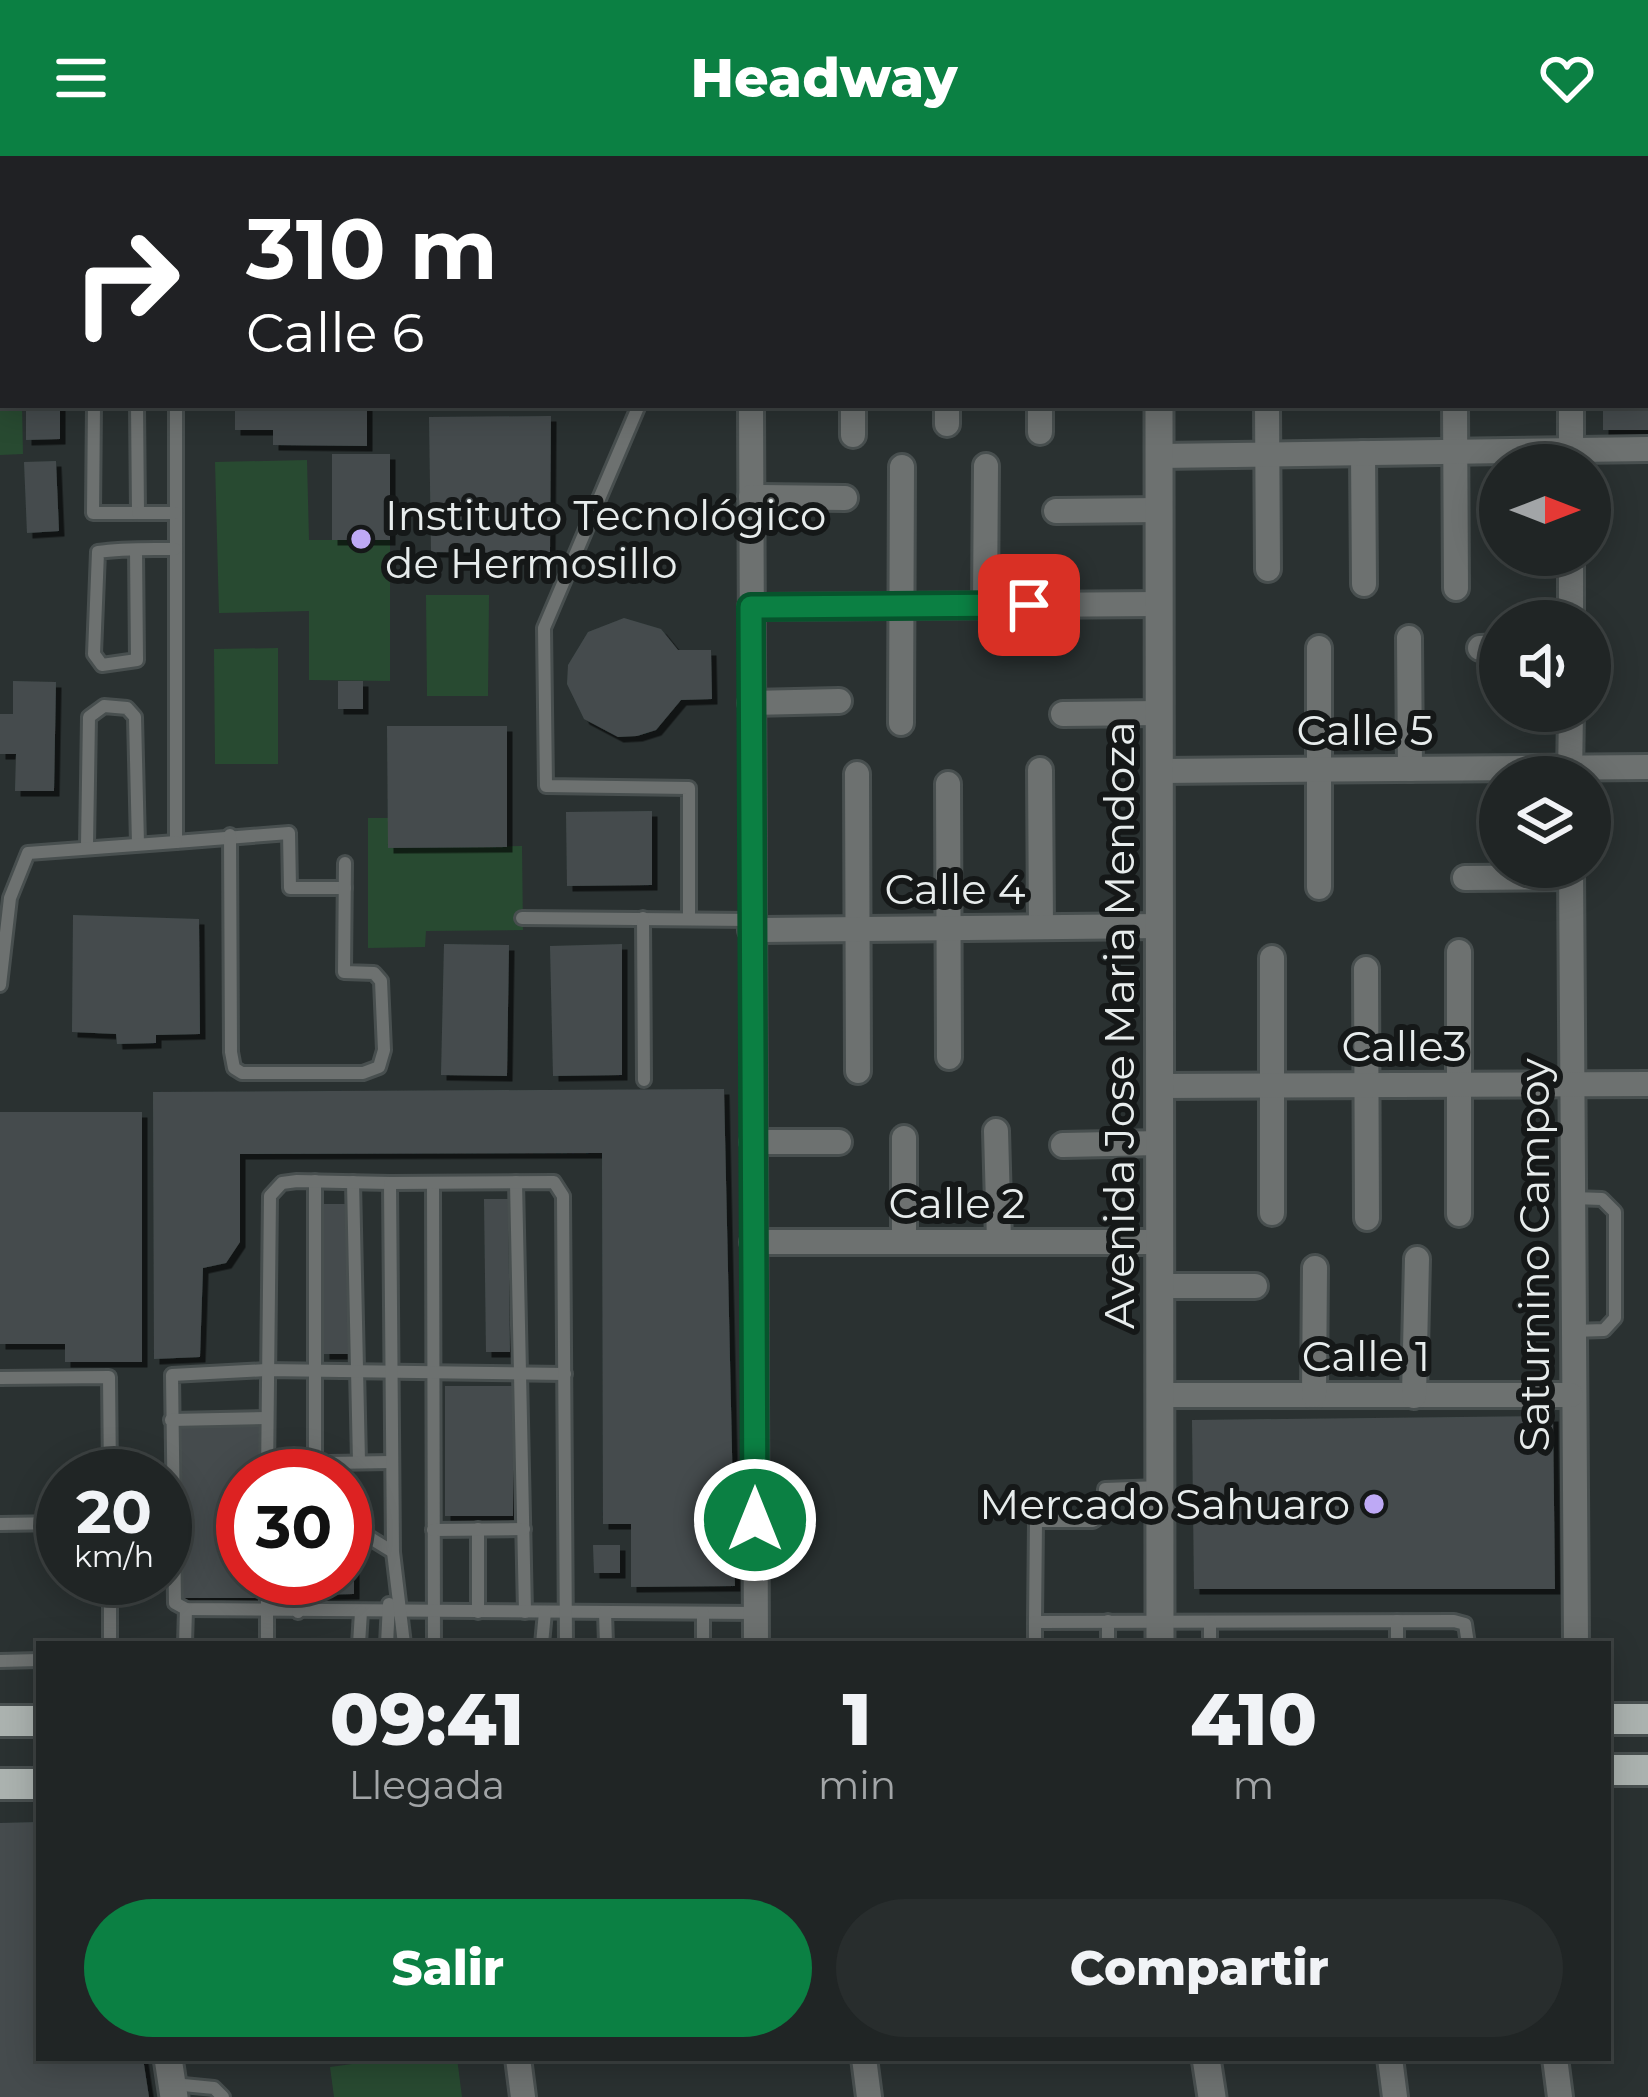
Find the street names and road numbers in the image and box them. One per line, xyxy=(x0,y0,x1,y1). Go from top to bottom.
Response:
street label: Calle 5 xyxy=(1297,704,1433,756)
street label: Avenida Jose Maria Mendoza xyxy=(1093,721,1145,1329)
street label: Calle 4 xyxy=(885,863,1026,915)
street label: Calle3 xyxy=(1341,1020,1467,1072)
street label: Saturnino Campoy xyxy=(1508,1058,1560,1452)
street label: Calle 2 xyxy=(888,1177,1026,1229)
street label: Calle 1 xyxy=(1302,1330,1430,1382)

